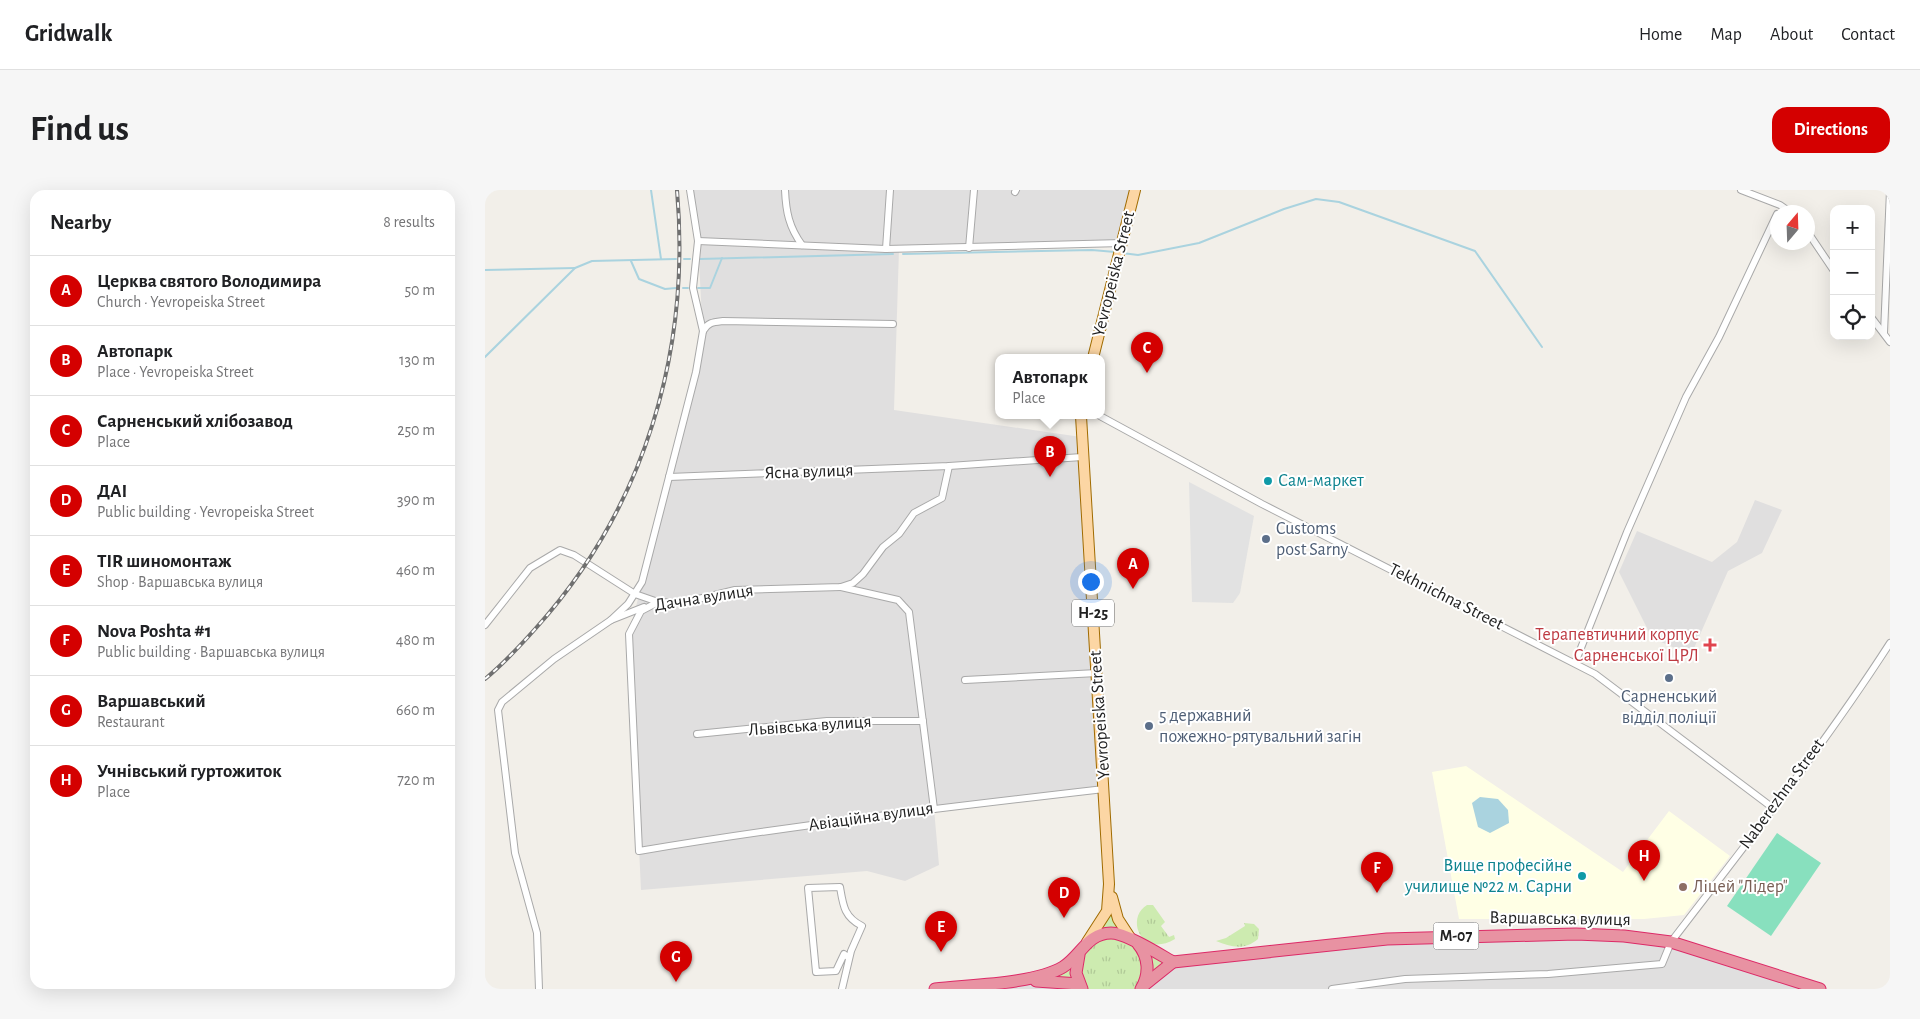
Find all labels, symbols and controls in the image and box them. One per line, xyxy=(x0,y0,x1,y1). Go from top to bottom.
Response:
text: Gridwalk xyxy=(25,22,112,46)
text: Home xyxy=(1639,26,1682,44)
text: Map xyxy=(1710,26,1742,44)
text: About xyxy=(1770,26,1813,44)
text: Contact xyxy=(1841,26,1895,44)
button: Directions xyxy=(1772,107,1890,153)
text: Find us xyxy=(30,112,129,147)
north arrow xyxy=(1770,205,1815,250)
map controls xyxy=(1830,205,1875,340)
button: + xyxy=(1830,205,1875,250)
street label: Yevropeiska Street xyxy=(1090,209,1138,339)
text: Nearby xyxy=(50,212,111,233)
text: 8 results xyxy=(383,214,435,230)
button: − xyxy=(1830,250,1875,295)
text: Церква святого Володимира xyxy=(97,272,321,291)
text: A xyxy=(61,282,71,298)
text: 50 m xyxy=(404,282,435,298)
text: Church · Yevropeiska Street xyxy=(97,294,265,310)
button: locate xyxy=(1830,295,1875,340)
pin: C xyxy=(1131,332,1163,373)
text: Автопарк xyxy=(97,342,173,361)
text: B xyxy=(61,352,71,368)
text: 130 m xyxy=(399,352,435,368)
popup xyxy=(995,354,1105,419)
text: Place · Yevropeiska Street xyxy=(97,364,254,380)
text: Автопарк xyxy=(1012,368,1088,387)
text: Place xyxy=(1012,390,1045,406)
text: Сарненський хлібозавод xyxy=(97,412,293,431)
text: C xyxy=(62,422,70,438)
text: 250 m xyxy=(397,422,435,438)
text: Place xyxy=(97,434,130,450)
pin: B xyxy=(1034,436,1066,477)
street label: Ясна вулиця xyxy=(764,461,854,483)
place label: Сам-маркет xyxy=(1278,472,1364,490)
marker: Сам-маркет xyxy=(1262,475,1274,487)
text: ДАІ xyxy=(97,482,127,501)
text: D xyxy=(61,492,71,508)
text: 390 m xyxy=(397,492,435,508)
text: Public building · Yevropeiska Street xyxy=(97,504,314,520)
place label: Customs post Sarny xyxy=(1276,520,1348,559)
marker: Customs post Sarny xyxy=(1260,533,1272,545)
pin: A xyxy=(1117,548,1149,589)
text: TIR шиномонтаж xyxy=(97,552,232,571)
street label: Tekhnichna Street xyxy=(1386,560,1506,634)
text: E xyxy=(62,562,70,578)
text: 460 m xyxy=(396,562,435,578)
your location xyxy=(1078,569,1104,595)
text: Shop · Варшавська вулиця xyxy=(97,574,263,590)
street label: Дачна вулиця xyxy=(653,581,755,615)
road number: Н-25 xyxy=(1072,599,1114,626)
text: Nova Poshta #1 xyxy=(97,622,212,641)
place label: Терапевтичний корпус Сарненської ЦРЛ xyxy=(1535,626,1699,665)
text: F xyxy=(62,632,70,648)
text: 480 m xyxy=(396,632,435,648)
marker: Терапевтичний корпус Сарненської ЦРЛ xyxy=(1703,638,1717,652)
text: Public building · Варшавська вулиця xyxy=(97,644,325,660)
street label: Yevropeiska Street xyxy=(1087,650,1113,780)
marker: Сарненський відділ поліції xyxy=(1663,672,1675,684)
place label: Сарненський відділ поліції xyxy=(1621,688,1717,727)
text: Варшавський xyxy=(97,692,206,711)
text: G xyxy=(61,702,71,718)
text: 660 m xyxy=(396,702,435,718)
place label: 5 державний пожежно-рятувальний загін xyxy=(1159,707,1362,746)
street label: Львівська вулиця xyxy=(748,713,872,739)
text: Restaurant xyxy=(97,714,165,730)
marker: 5 державний пожежно-рятувальний загін xyxy=(1143,720,1155,732)
street label: Naberezhna Street xyxy=(1736,735,1828,852)
text: Учнівський гуртожиток xyxy=(97,762,282,781)
text: H xyxy=(60,772,72,788)
text: 720 m xyxy=(397,772,435,788)
text: Place xyxy=(97,784,130,800)
street label: Авіаційна вулиця xyxy=(807,799,935,835)
pin: H xyxy=(1628,840,1660,881)
pin: F xyxy=(1361,852,1393,893)
place label: Вище професійне училище №22 м. Сарни xyxy=(1404,857,1572,896)
marker: Вище професійне училище №22 м. Сарни xyxy=(1576,870,1588,882)
pin: D xyxy=(1048,877,1080,918)
place label: Ліцей "Лідер" xyxy=(1693,878,1788,896)
marker: Ліцей "Лідер" xyxy=(1677,881,1689,893)
street label: Варшавська вулиця xyxy=(1489,909,1631,929)
pin: E xyxy=(925,911,957,952)
road number: М-07 xyxy=(1433,922,1479,949)
pin: G xyxy=(660,941,692,982)

